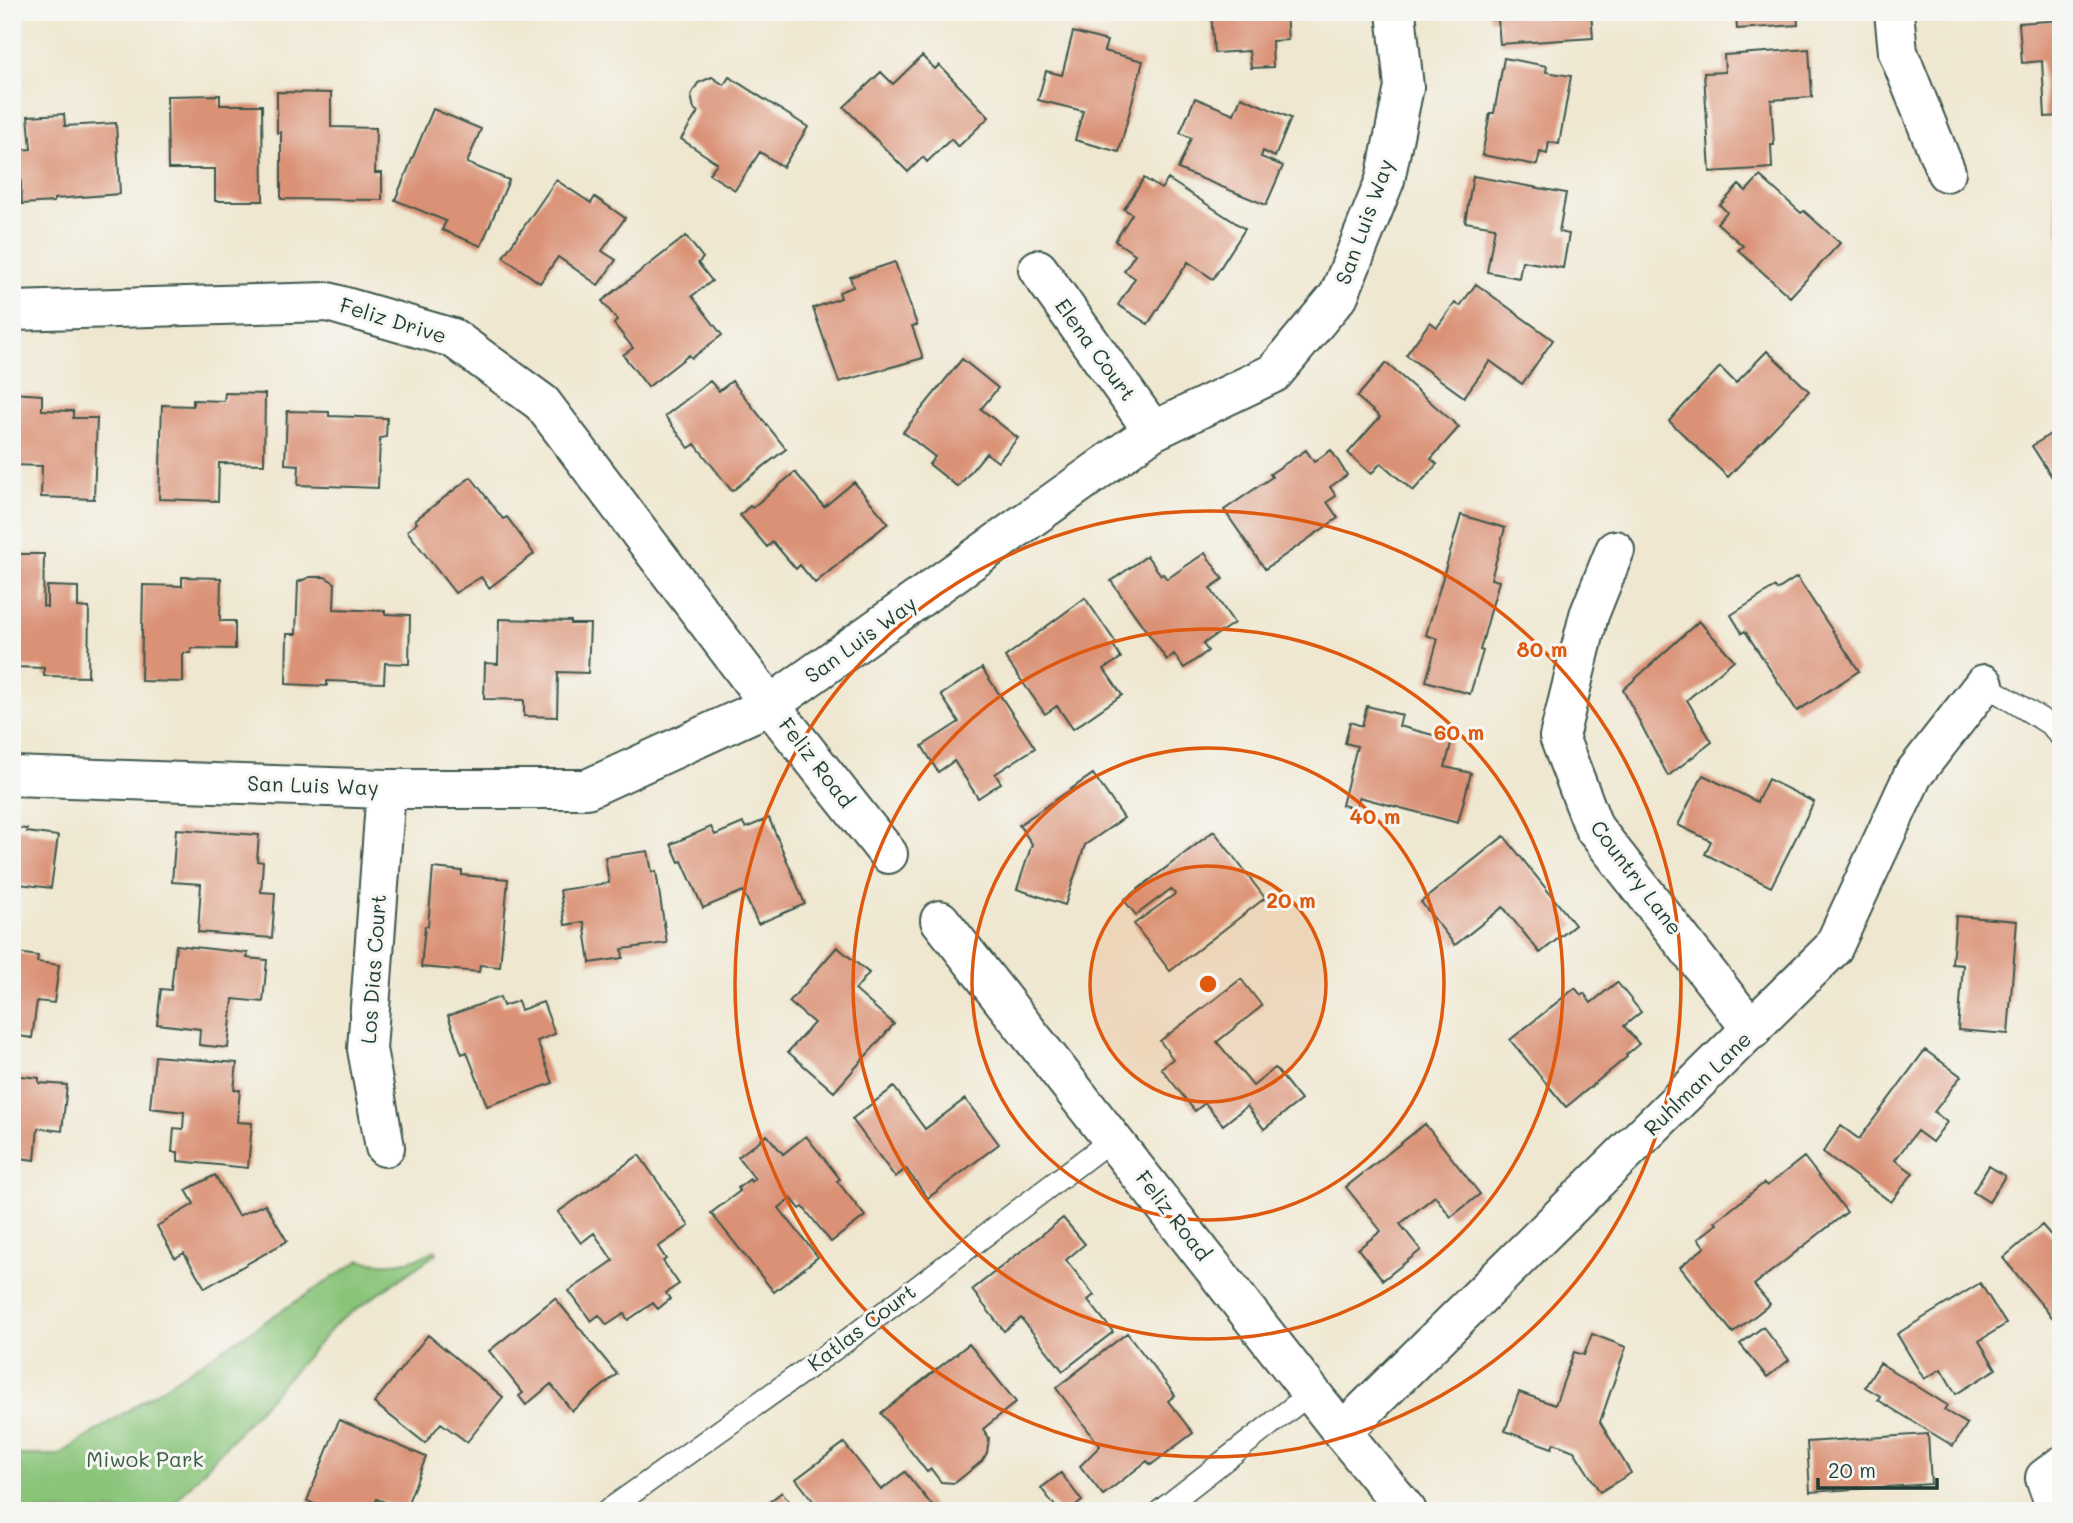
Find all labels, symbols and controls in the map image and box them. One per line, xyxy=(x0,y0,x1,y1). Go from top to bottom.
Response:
street label: San Luis Way xyxy=(1328,155,1399,288)
street label: Feliz Drive xyxy=(337,291,450,349)
street label: Elena Court xyxy=(1050,292,1143,406)
street label: San Luis Way xyxy=(799,589,921,688)
text: 80 m xyxy=(1517,635,1567,662)
street label: Feliz Road xyxy=(774,712,861,813)
text: 60 m xyxy=(1434,718,1484,745)
street label: San Luis Way xyxy=(247,769,379,800)
text: 40 m xyxy=(1349,802,1401,829)
street label: Country Lane xyxy=(1585,814,1689,940)
text: 20 m xyxy=(1266,886,1316,913)
street label: Los Dias Court xyxy=(354,893,391,1045)
centre of rings xyxy=(1196,972,1220,996)
street label: Ruhlman Lane xyxy=(1638,1025,1756,1141)
street label: Feliz Road xyxy=(1131,1165,1218,1266)
street label: Katlas Court xyxy=(801,1277,921,1376)
park label: Miwok Park xyxy=(86,1445,204,1472)
scale bar xyxy=(1818,1446,1937,1490)
text: 20 m xyxy=(1828,1456,1876,1483)

